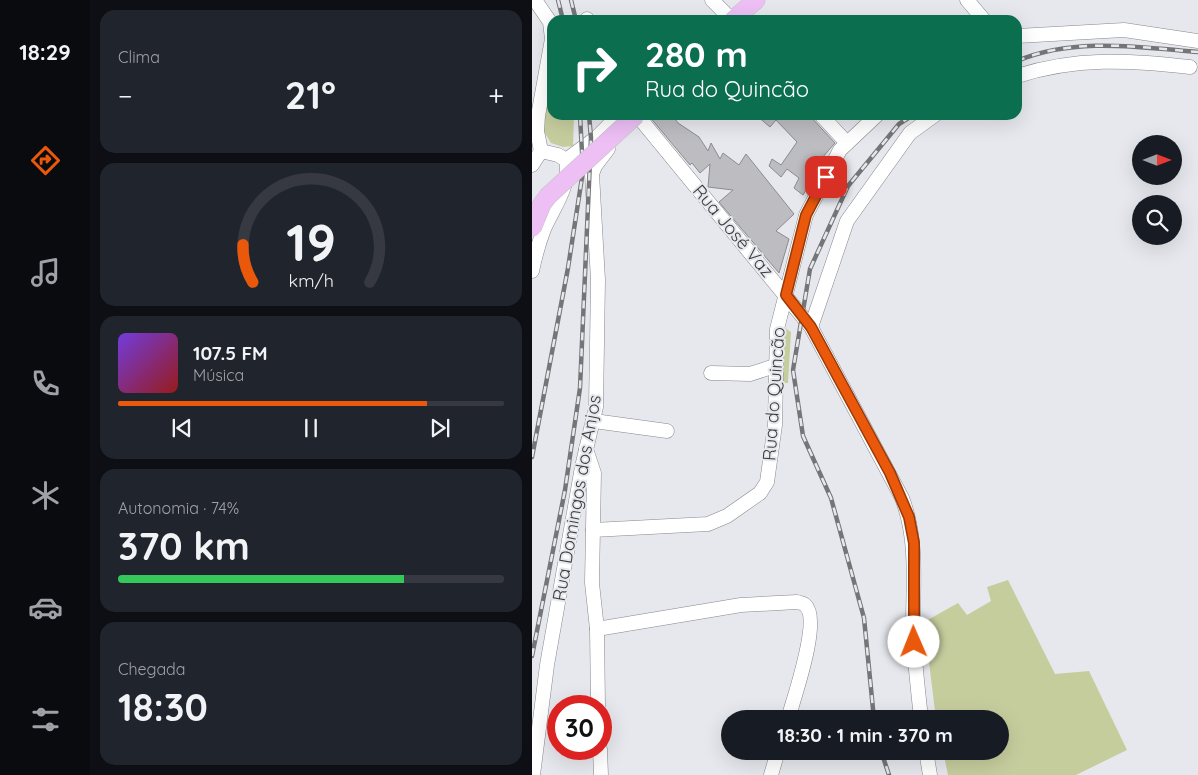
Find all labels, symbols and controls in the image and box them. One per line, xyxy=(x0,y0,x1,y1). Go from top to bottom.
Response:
text: 280 m xyxy=(645,32,748,76)
icon: right xyxy=(562,35,627,100)
text: 18:29 xyxy=(19,38,71,66)
text: Clima xyxy=(118,47,160,67)
text: 21° xyxy=(285,71,336,119)
text: Rua do Quincão xyxy=(645,75,809,103)
text: − xyxy=(118,78,133,113)
text: + xyxy=(488,78,504,113)
north arrow xyxy=(1132,135,1182,185)
map controls xyxy=(1132,135,1182,245)
icon: directions xyxy=(28,143,63,178)
pin xyxy=(805,156,847,198)
icon: arrive xyxy=(812,163,840,191)
street label: Rua José Vaz xyxy=(688,180,779,282)
button: search xyxy=(1132,195,1182,245)
text: 19 xyxy=(286,209,336,274)
icon: music xyxy=(28,255,63,290)
text: km/h xyxy=(288,269,334,291)
street label: Rua do Quincão xyxy=(757,326,790,462)
text: 107.5 FM xyxy=(193,341,268,365)
text: Música xyxy=(193,365,244,385)
icon: phone xyxy=(28,366,63,401)
street label: Rua Domingos dos Anjos xyxy=(547,393,606,603)
icon: previous xyxy=(168,414,196,442)
icon: pause xyxy=(297,414,325,442)
icon: next xyxy=(426,414,454,442)
icon: climate xyxy=(28,478,63,513)
text: Autonomia · 74% xyxy=(118,498,239,518)
text: 370 km xyxy=(118,522,250,570)
icon: car xyxy=(28,590,63,625)
position arrow xyxy=(887,615,939,667)
text: Chegada xyxy=(118,659,186,679)
text: 18:30 xyxy=(118,683,208,731)
speed limit sign: 30 xyxy=(547,695,612,760)
icon: filters xyxy=(28,702,63,737)
text: 18:30 · 1 min · 370 m xyxy=(777,723,953,747)

